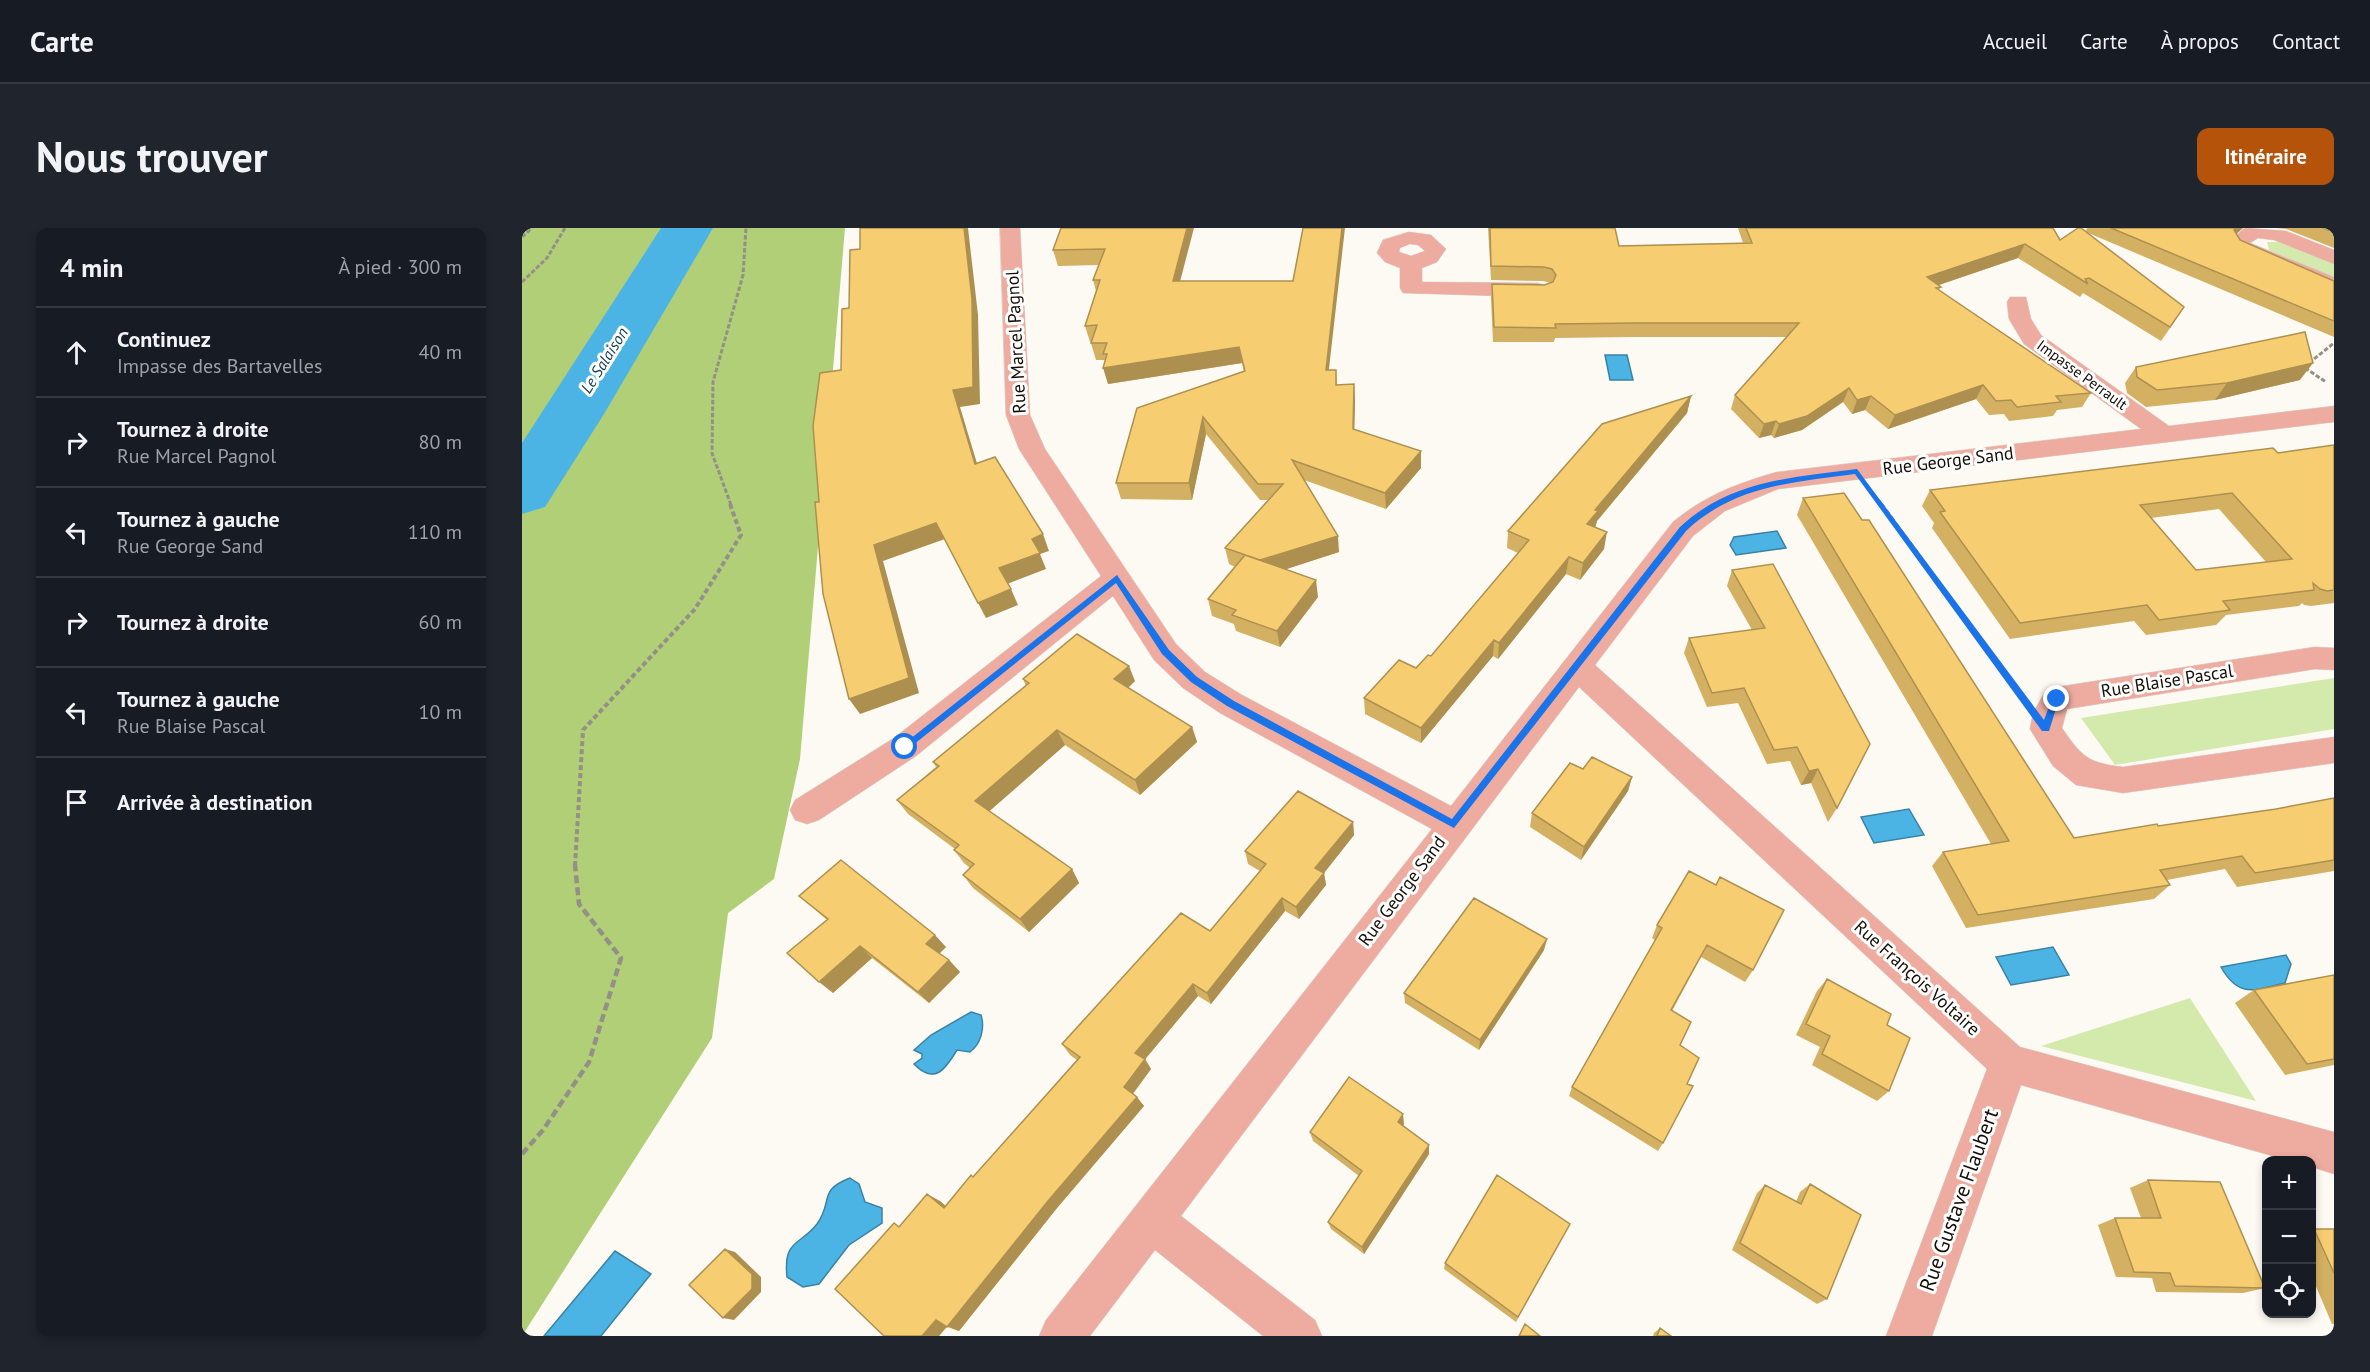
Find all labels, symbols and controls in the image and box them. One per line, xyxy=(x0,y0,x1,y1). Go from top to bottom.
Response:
text: Carte xyxy=(30,23,94,60)
text: Accueil xyxy=(1983,28,2047,55)
text: Carte xyxy=(2080,28,2128,55)
text: À propos xyxy=(2161,28,2239,55)
text: Contact xyxy=(2272,28,2340,55)
button: Itinéraire xyxy=(2197,128,2334,185)
text: Nous trouver xyxy=(36,129,267,184)
text: 4 min xyxy=(60,251,123,284)
text: À pied · 300 m xyxy=(338,254,462,280)
street label: Rue Marcel Pagnol xyxy=(1000,269,1031,414)
water label: Le Salaison xyxy=(576,323,632,397)
text: Continuez xyxy=(117,325,211,353)
street label: Impasse Perrault xyxy=(2033,335,2131,414)
icon: ahead xyxy=(60,336,93,369)
text: 40 m xyxy=(419,339,462,365)
text: Impasse des Bartavelles xyxy=(117,353,322,379)
text: Tournez à droite xyxy=(117,415,269,443)
icon: right xyxy=(60,426,93,459)
text: 80 m xyxy=(419,429,462,455)
street label: Rue George Sand xyxy=(1881,441,2015,480)
text: Rue Marcel Pagnol xyxy=(117,443,276,469)
text: Tournez à gauche xyxy=(117,505,280,533)
icon: left xyxy=(60,516,93,549)
text: 110 m xyxy=(408,519,462,545)
text: Rue George Sand xyxy=(117,533,263,559)
icon: right xyxy=(60,606,93,639)
text: Tournez à droite xyxy=(117,608,269,636)
text: 60 m xyxy=(419,609,462,635)
street label: Rue Blaise Pascal xyxy=(2099,659,2235,702)
text: Tournez à gauche xyxy=(117,685,280,713)
route end xyxy=(2043,685,2069,711)
icon: left xyxy=(60,696,93,729)
text: 10 m xyxy=(419,699,462,725)
text: Rue Blaise Pascal xyxy=(117,713,265,739)
route start xyxy=(891,733,917,759)
icon: arrive xyxy=(60,786,93,819)
text: Arrivée à destination xyxy=(117,788,313,816)
street label: Rue George Sand xyxy=(1353,831,1450,950)
street label: Rue François Voltaire xyxy=(1850,915,1985,1040)
street label: Rue Gustave Flaubert xyxy=(1913,1105,2004,1295)
map controls xyxy=(2262,1156,2316,1318)
button: + xyxy=(2262,1156,2316,1210)
button: − xyxy=(2262,1210,2316,1264)
button: locate xyxy=(2262,1264,2316,1318)

